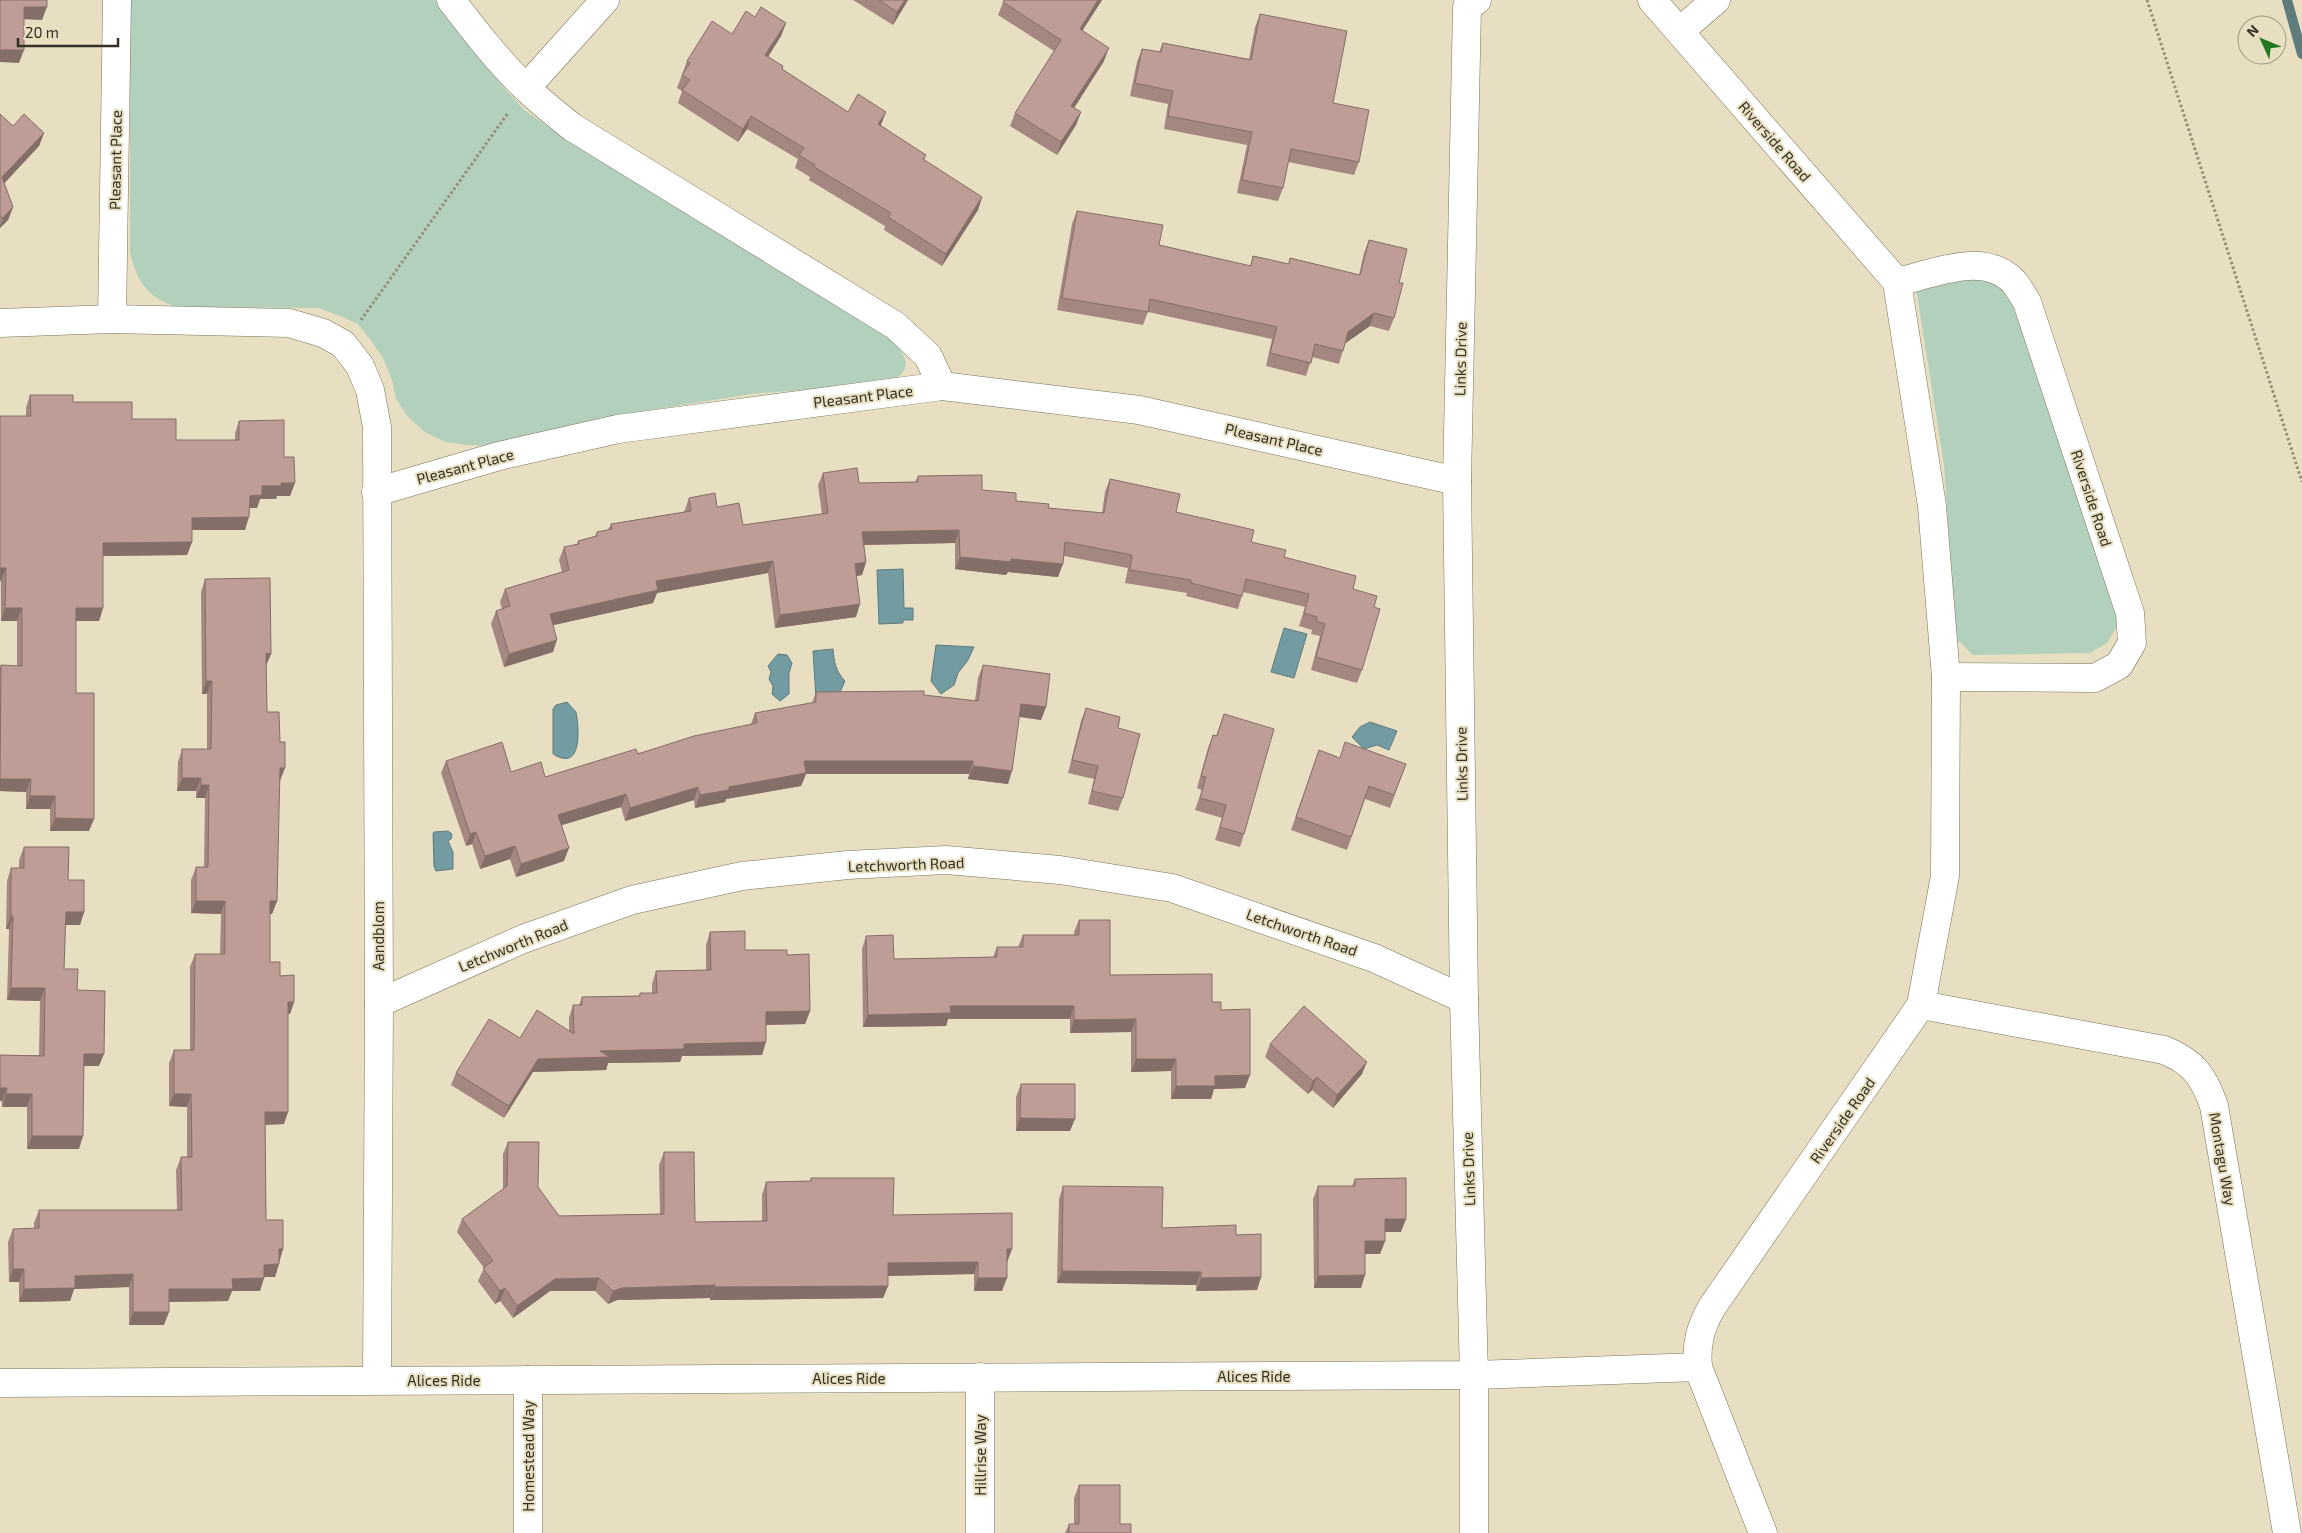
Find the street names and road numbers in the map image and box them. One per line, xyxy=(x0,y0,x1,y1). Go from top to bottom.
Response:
street label: Riverside Road xyxy=(1735,97,1815,185)
street label: Pleasant Place xyxy=(105,110,125,210)
street label: Links Drive xyxy=(1450,322,1470,396)
street label: Pleasant Place xyxy=(812,381,914,411)
street label: Pleasant Place xyxy=(1223,419,1325,459)
street label: Pleasant Place xyxy=(414,444,516,488)
street label: Riverside Road xyxy=(2068,447,2116,549)
street label: Links Drive xyxy=(1451,727,1471,801)
street label: Letchworth Road xyxy=(847,853,965,875)
street label: Aandblom xyxy=(369,901,387,971)
street label: Letchworth Road xyxy=(1244,904,1360,960)
street label: Letchworth Road xyxy=(456,915,570,975)
street label: Riverside Road xyxy=(1806,1074,1878,1166)
street label: Montagu Way xyxy=(2206,1111,2240,1207)
street label: Links Drive xyxy=(1458,1132,1478,1206)
street label: Alices Ride xyxy=(1217,1367,1291,1385)
street label: Alices Ride xyxy=(812,1369,886,1387)
street label: Alices Ride xyxy=(407,1371,481,1389)
street label: Homestead Way xyxy=(519,1400,537,1512)
street label: Hillrise Way xyxy=(971,1414,989,1496)

